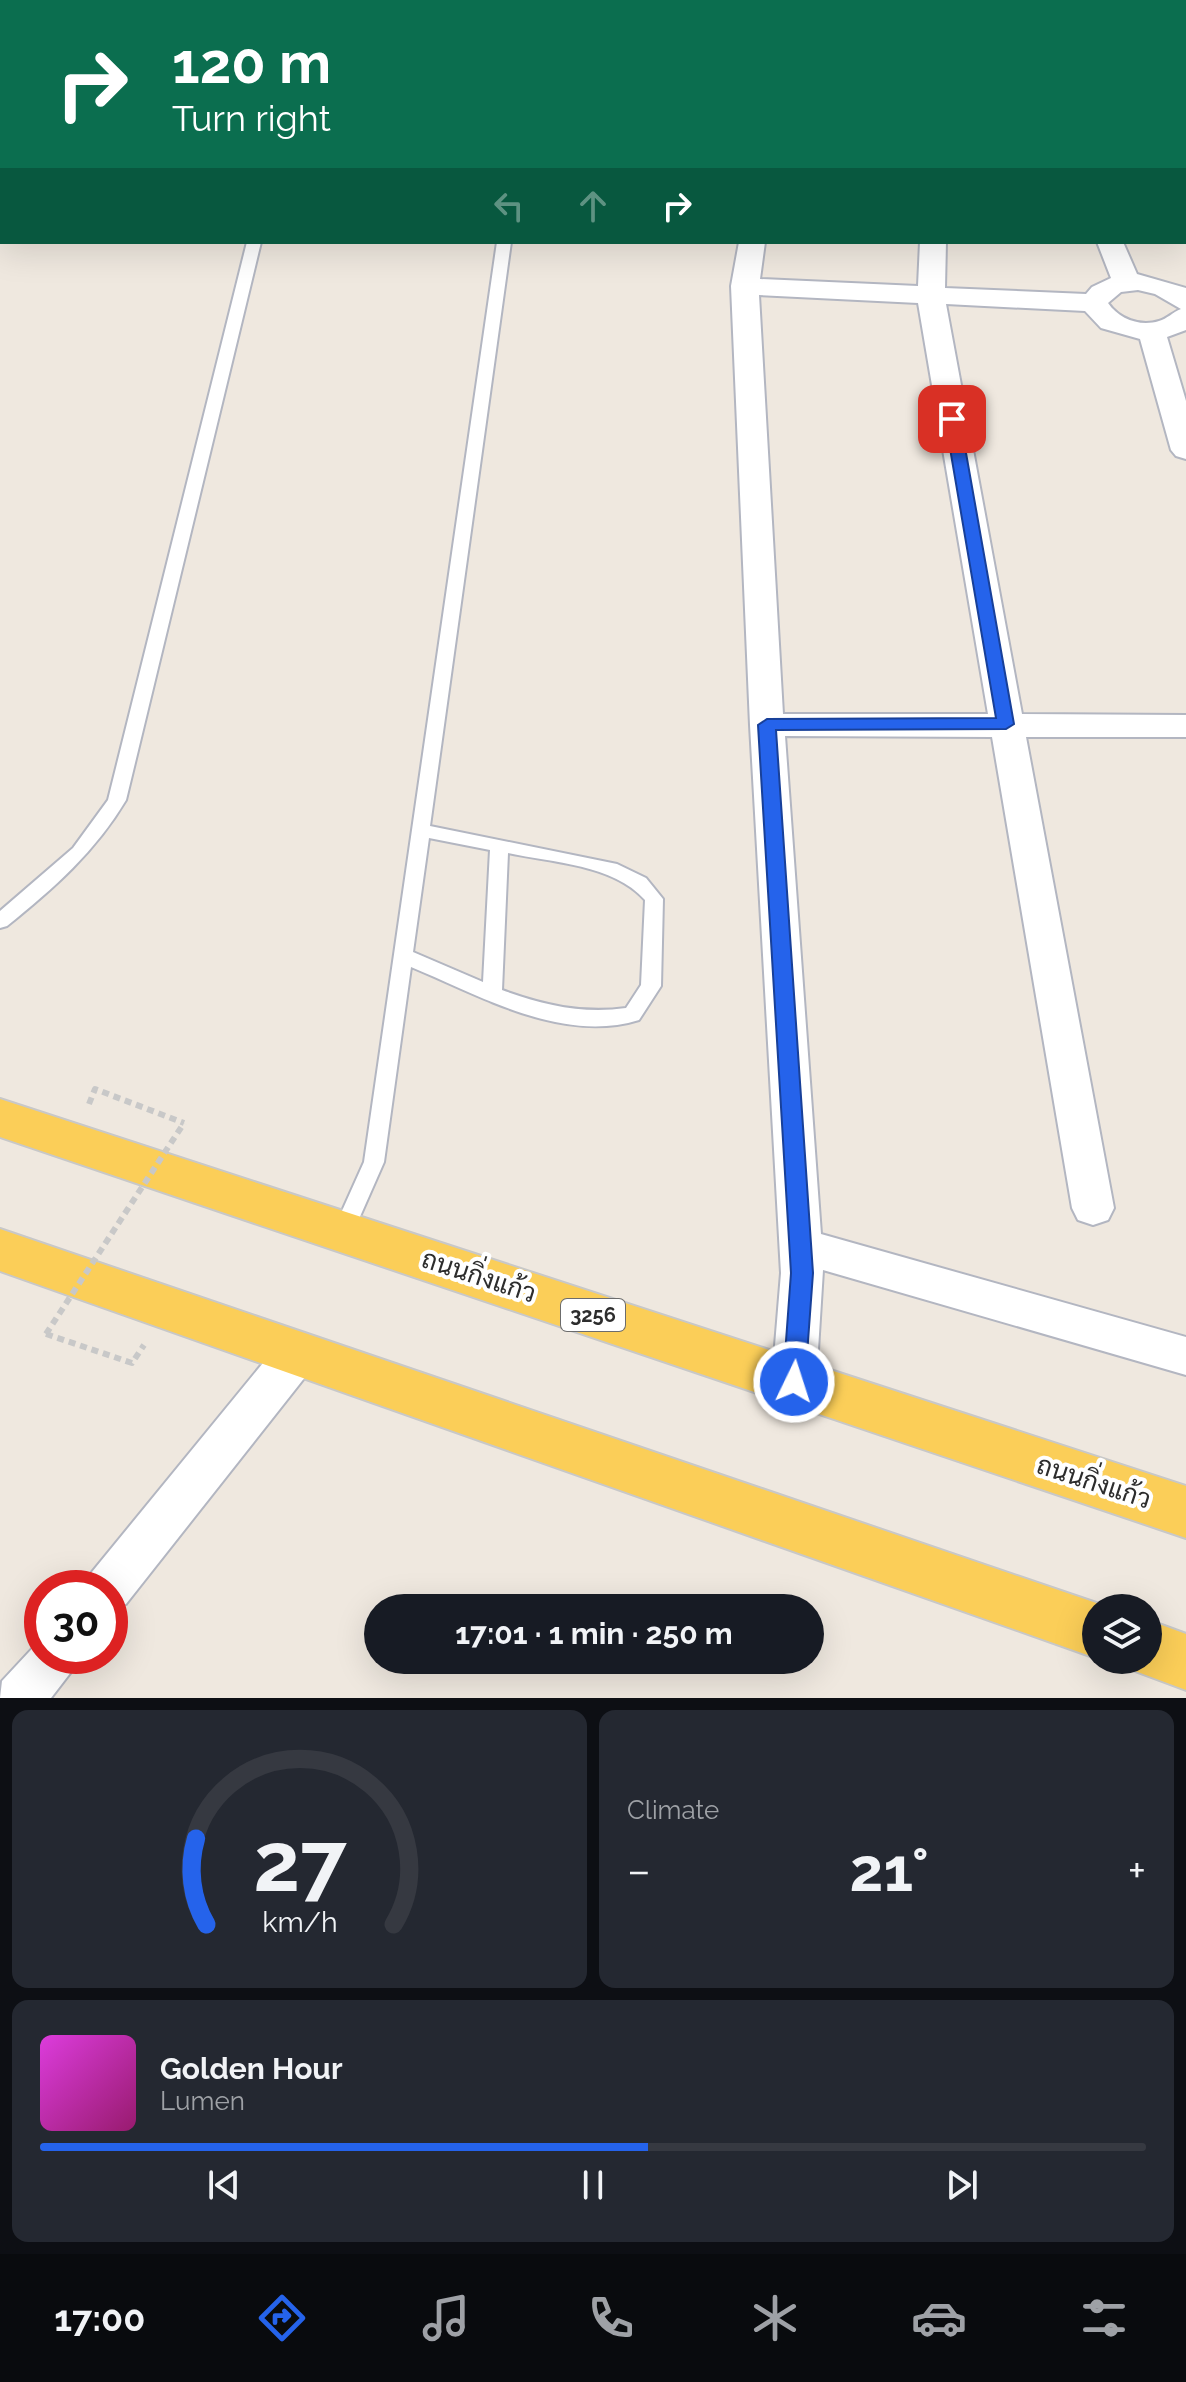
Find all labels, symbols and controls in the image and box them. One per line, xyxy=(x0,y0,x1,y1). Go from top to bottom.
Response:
text: 120 m xyxy=(172,30,331,96)
icon: right xyxy=(40,32,144,136)
text: Turn right xyxy=(172,97,331,139)
icon: left xyxy=(487,184,531,228)
icon: ahead xyxy=(571,184,615,228)
icon: right xyxy=(655,184,699,228)
pin xyxy=(918,385,986,453)
icon: arrive xyxy=(930,397,974,441)
street label: ถนนกิ่งแก้ว xyxy=(418,1238,542,1309)
road number: 3256 xyxy=(561,1299,625,1331)
position arrow xyxy=(752,1340,836,1424)
street label: ถนนกิ่งแก้ว xyxy=(1033,1444,1157,1515)
speed limit sign: 30 xyxy=(24,1570,128,1674)
map controls xyxy=(1082,1594,1162,1674)
button: layers xyxy=(1082,1594,1162,1674)
text: 17:01 · 1 min · 250 m xyxy=(455,1616,733,1651)
text: Climate xyxy=(627,1795,719,1825)
text: 27 xyxy=(253,1813,347,1910)
text: 21° xyxy=(850,1835,929,1905)
text: − xyxy=(627,1845,651,1896)
text: + xyxy=(1128,1845,1146,1896)
text: km/h xyxy=(262,1905,337,1939)
text: Golden Hour xyxy=(160,2051,343,2086)
text: Lumen xyxy=(160,2086,245,2116)
icon: previous xyxy=(202,2163,246,2207)
icon: pause xyxy=(571,2163,615,2207)
icon: next xyxy=(940,2163,984,2207)
icon: directions xyxy=(254,2290,310,2346)
icon: music xyxy=(418,2290,474,2346)
icon: phone xyxy=(583,2290,639,2346)
icon: climate xyxy=(747,2290,803,2346)
icon: car xyxy=(911,2290,967,2346)
icon: filters xyxy=(1076,2290,1132,2346)
text: 17:00 xyxy=(54,2297,145,2339)

